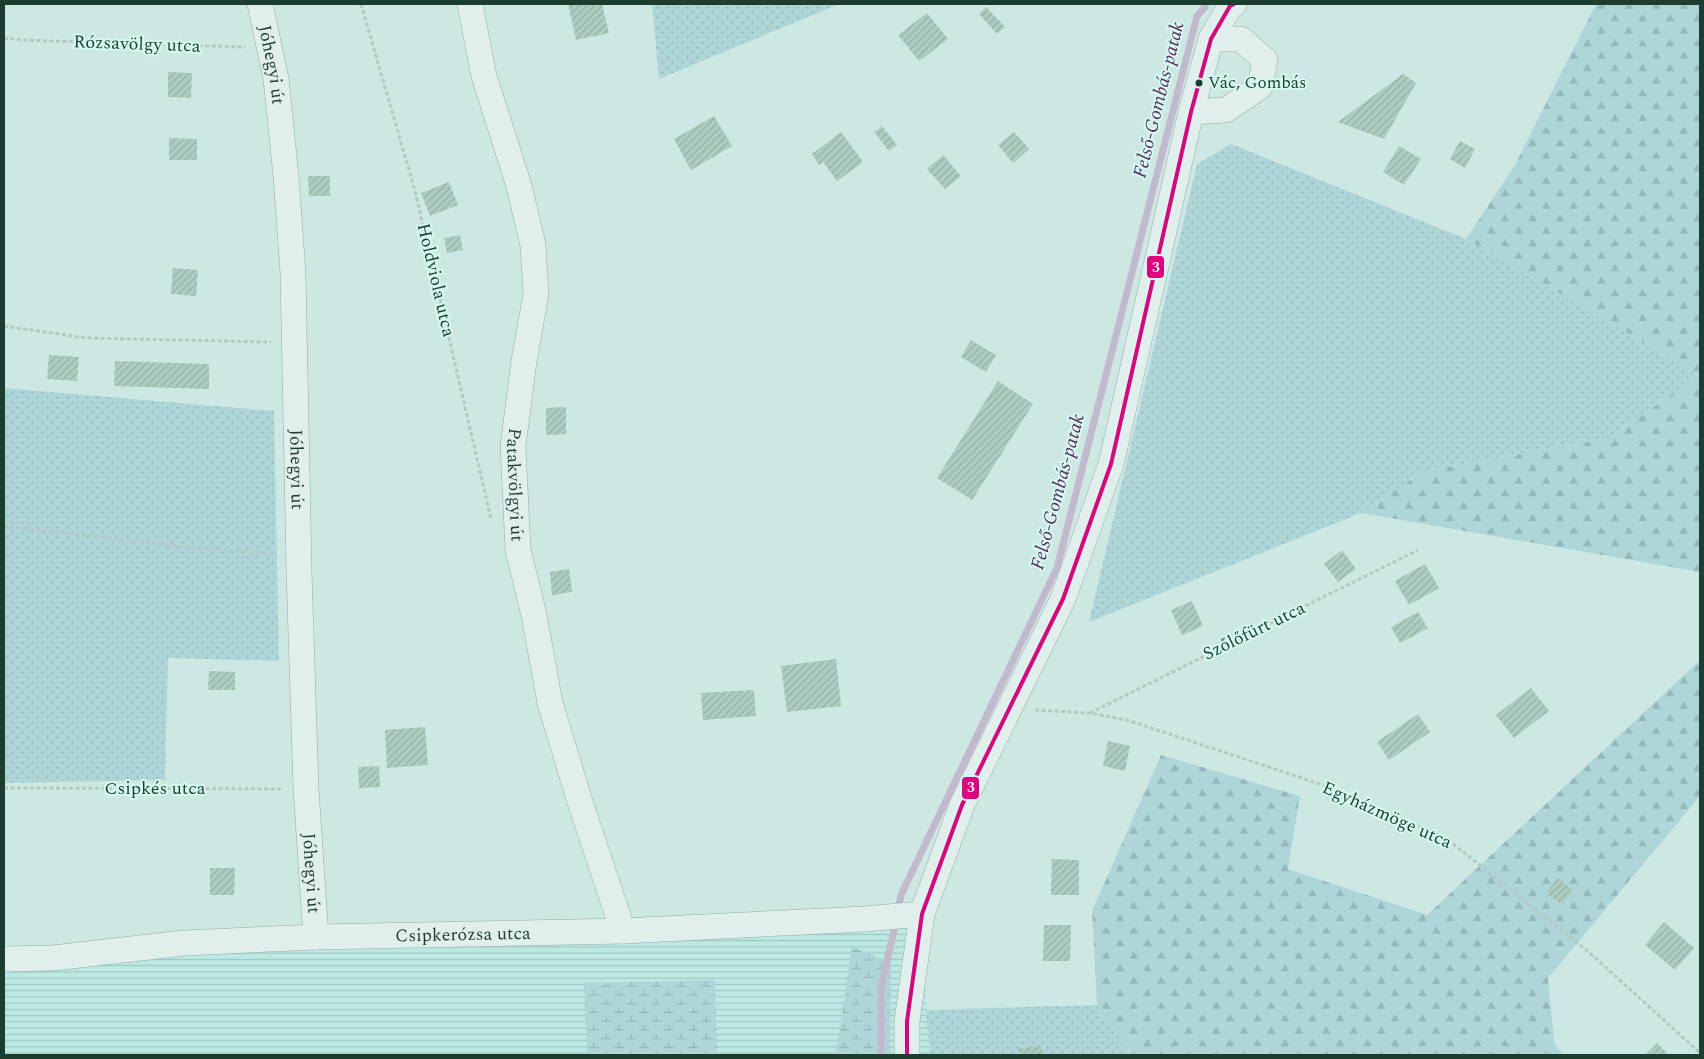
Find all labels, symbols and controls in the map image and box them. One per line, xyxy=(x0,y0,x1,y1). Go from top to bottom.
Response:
water label: Felső-Gombás-patak xyxy=(1126,19,1192,181)
street label: Jóhegyi út xyxy=(251,22,292,106)
street label: Rózsavölgy utca xyxy=(73,28,201,60)
place label: Vác, Gombás xyxy=(1208,70,1306,96)
marker: Vác, Gombás xyxy=(1194,78,1204,88)
street label: Holdviola utca xyxy=(410,220,462,340)
line badge: 3 xyxy=(1146,255,1165,279)
text: 3 xyxy=(1152,257,1160,278)
water label: Felső-Gombás-patak xyxy=(1023,411,1093,573)
street label: Patakvölgyi út xyxy=(499,426,531,542)
street label: Jóhegyi út xyxy=(283,429,311,510)
street label: Szőlőfürt utca xyxy=(1198,594,1310,667)
street label: Egyházmöge utca xyxy=(1318,774,1457,856)
street label: Csipkés utca xyxy=(104,775,206,802)
line badge: 3 xyxy=(961,776,980,800)
text: 3 xyxy=(967,777,975,798)
street label: Jóhegyi út xyxy=(295,832,328,914)
street label: Csipkerózsa utca xyxy=(395,919,531,949)

